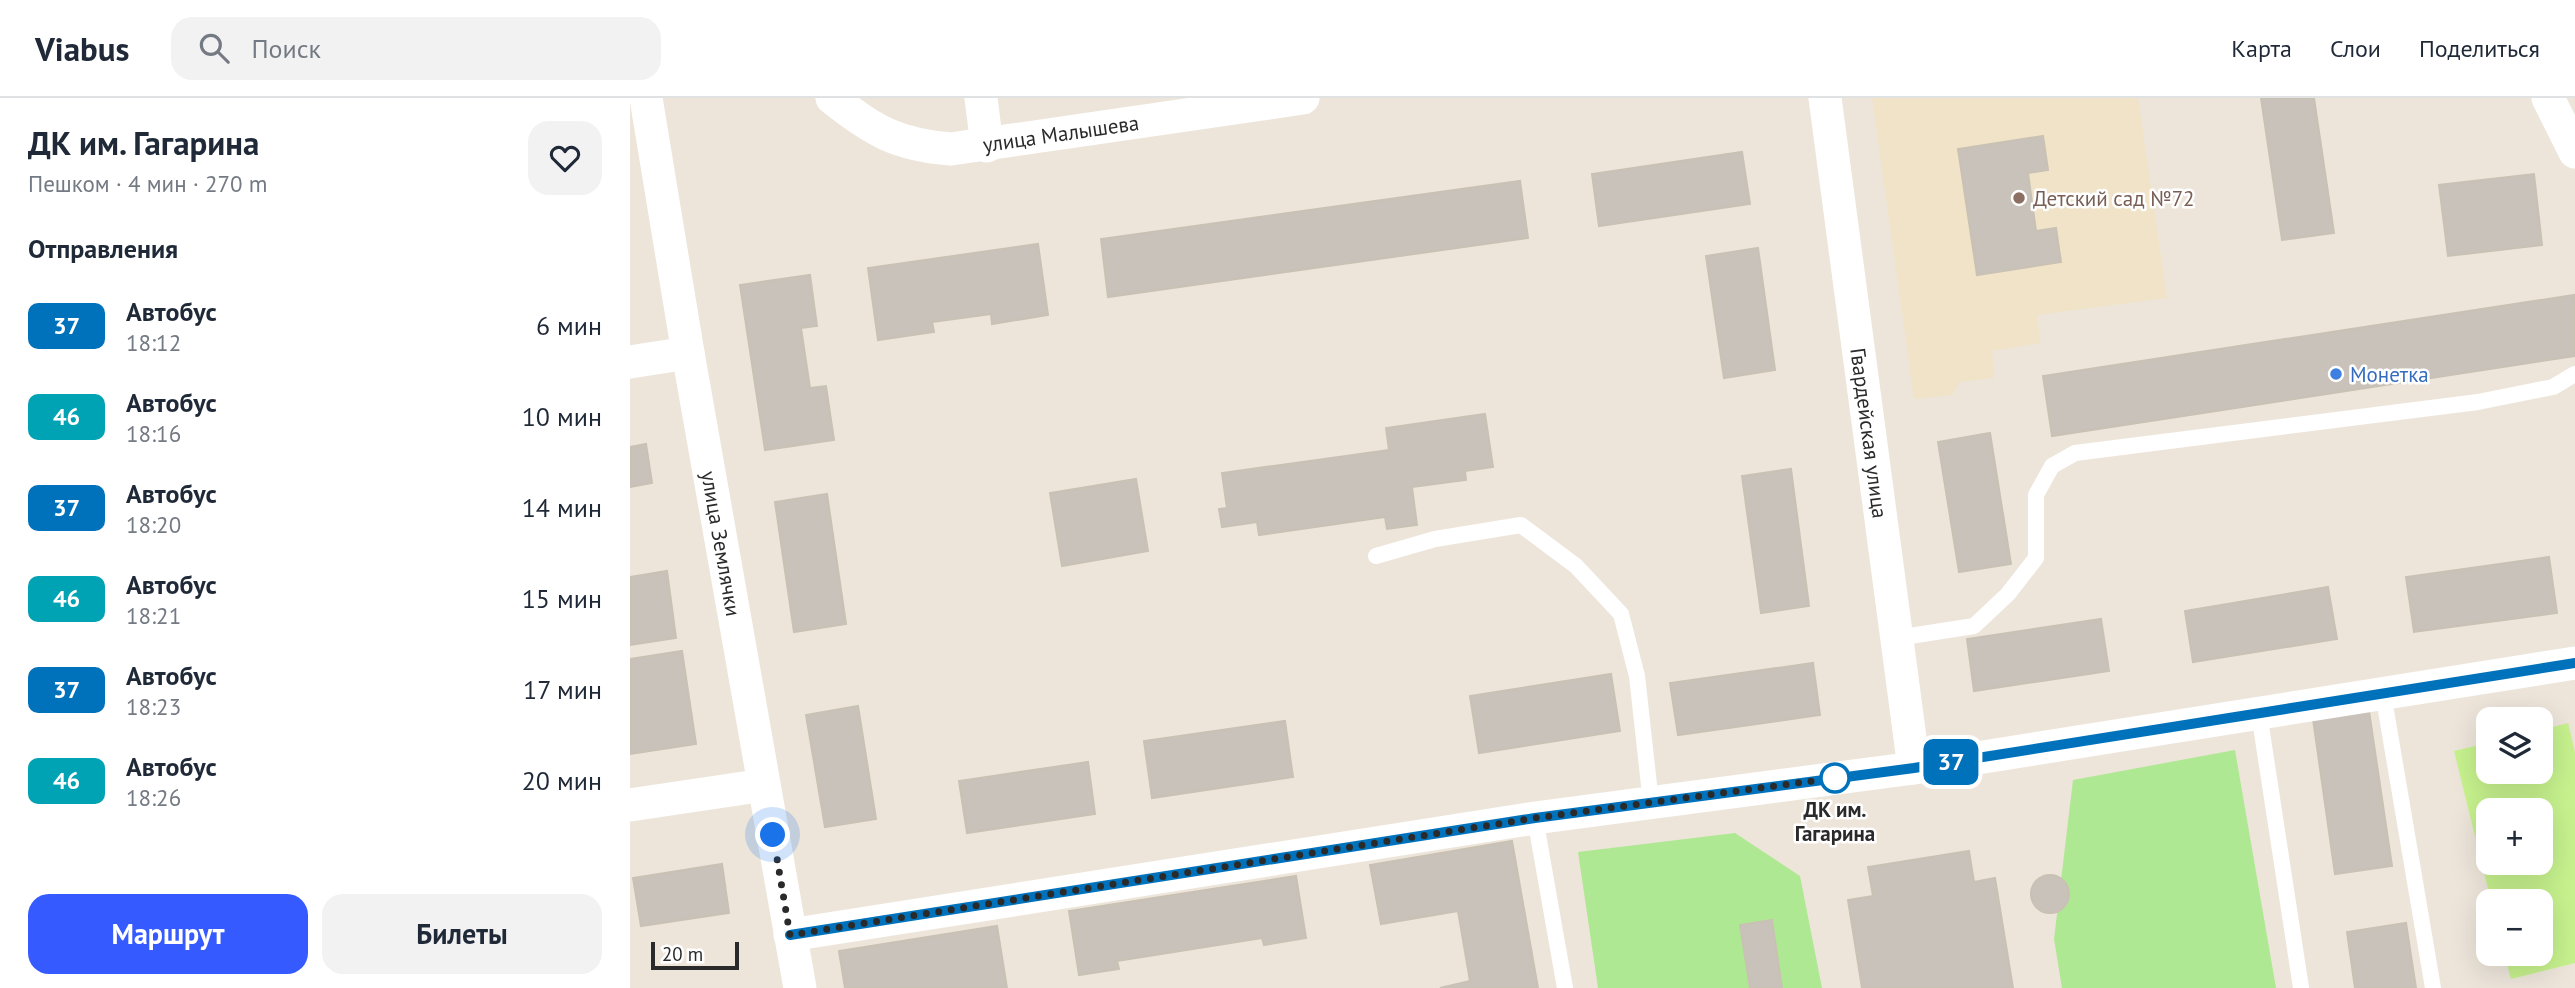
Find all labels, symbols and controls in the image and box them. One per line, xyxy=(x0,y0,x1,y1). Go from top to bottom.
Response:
search box xyxy=(171,17,661,80)
text: Viabus xyxy=(35,27,129,70)
icon: search xyxy=(195,29,233,67)
text: Поиск xyxy=(251,32,321,65)
text: Карта xyxy=(2231,33,2292,64)
text: Слои xyxy=(2330,33,2381,64)
text: Поделиться xyxy=(2419,33,2540,64)
street label: улица Малышева xyxy=(981,108,1141,158)
text: ДК им. Гагарина xyxy=(28,121,259,164)
button: heart xyxy=(528,121,602,195)
text: Пешком · 4 мин · 270 m xyxy=(28,169,267,198)
place label: Детский сад №72 xyxy=(2033,185,2195,212)
marker: Детский сад №72 xyxy=(2011,190,2027,206)
text: Отправления xyxy=(28,232,178,265)
text: Автобус xyxy=(126,295,217,328)
text: 6 мин xyxy=(536,309,602,342)
text: 37 xyxy=(53,310,80,341)
text: 18:12 xyxy=(126,328,181,357)
street label: Гвардейская улица xyxy=(1845,346,1894,520)
place label: Монетка xyxy=(2350,361,2429,388)
marker: Монетка xyxy=(2328,366,2344,382)
text: Автобус xyxy=(126,386,217,419)
text: 10 мин xyxy=(522,400,602,433)
text: 46 xyxy=(53,401,80,432)
text: 18:16 xyxy=(126,419,181,448)
street label: улица Землячки xyxy=(696,469,748,618)
text: Автобус xyxy=(126,477,217,510)
text: 14 мин xyxy=(522,491,602,524)
text: 37 xyxy=(53,492,80,523)
text: 18:20 xyxy=(126,510,181,539)
text: Автобус xyxy=(126,568,217,601)
text: 15 мин xyxy=(522,582,602,615)
text: 46 xyxy=(53,583,80,614)
text: 18:21 xyxy=(126,601,181,630)
text: Автобус xyxy=(126,659,217,692)
text: 17 мин xyxy=(523,673,602,706)
text: 37 xyxy=(53,674,80,705)
text: 18:23 xyxy=(126,692,181,721)
map controls xyxy=(2476,707,2553,966)
button: layers xyxy=(2476,707,2553,784)
line badge: 37 xyxy=(1920,739,1982,785)
text: 37 xyxy=(1937,746,1965,777)
text: Автобус xyxy=(126,750,217,783)
marker: ДК им. Гагарина xyxy=(1820,763,1850,793)
text: 20 мин xyxy=(522,764,602,797)
text: 46 xyxy=(53,765,80,796)
text: 18:26 xyxy=(126,783,181,812)
place label: ДК им. Гагарина xyxy=(1795,796,1875,847)
button: + xyxy=(2476,798,2553,875)
your location xyxy=(755,817,790,852)
button: − xyxy=(2476,889,2553,966)
button: Маршрут xyxy=(28,894,308,974)
button: Билеты xyxy=(322,894,602,974)
scale bar xyxy=(651,939,738,971)
text: 20 m xyxy=(662,942,703,966)

